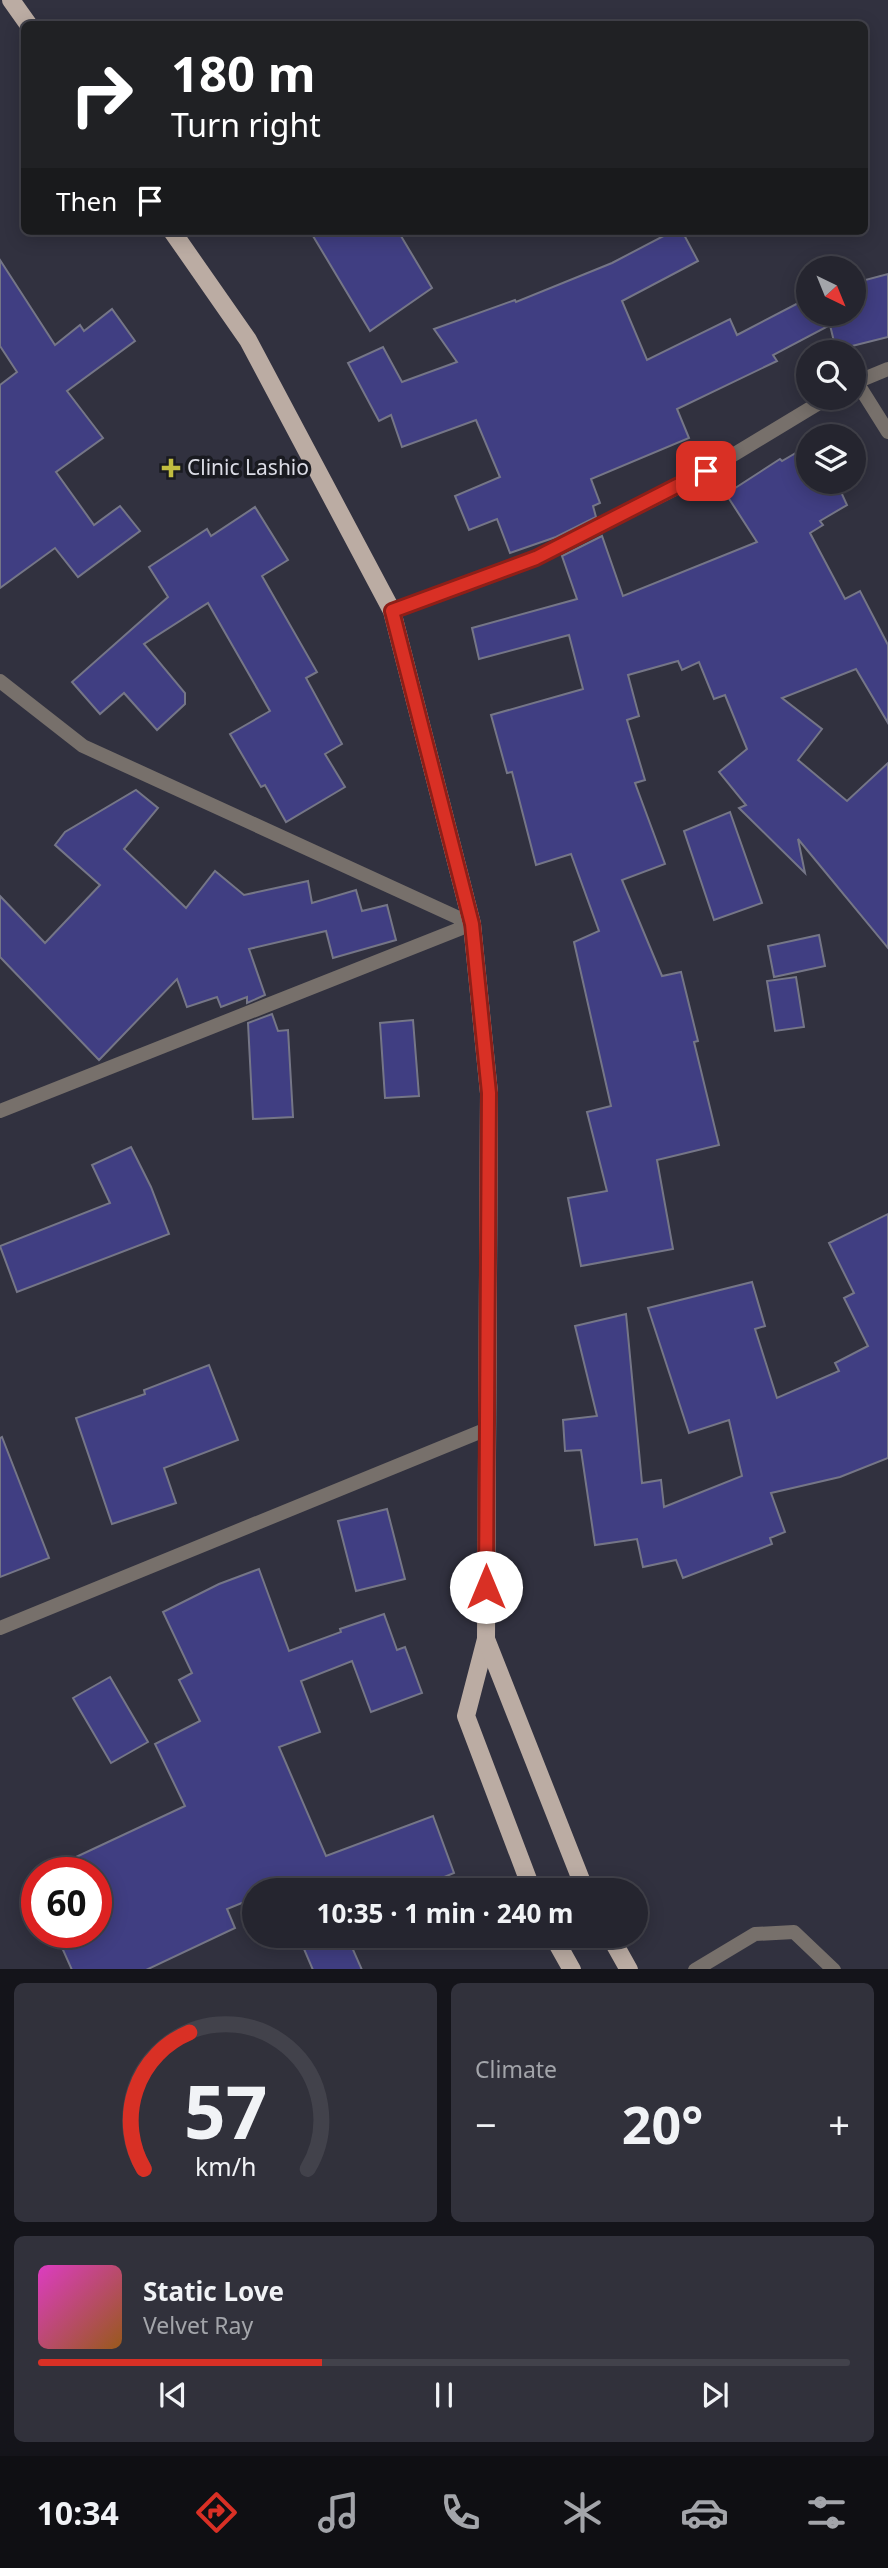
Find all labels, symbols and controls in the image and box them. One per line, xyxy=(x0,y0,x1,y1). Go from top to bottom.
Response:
text: 180 m xyxy=(171,40,316,106)
icon: right xyxy=(56,49,147,140)
text: Turn right xyxy=(171,103,321,146)
icon: arrive xyxy=(131,182,169,220)
text: Then xyxy=(56,183,117,219)
north arrow xyxy=(796,256,866,326)
map controls xyxy=(796,256,866,494)
button: search xyxy=(796,340,866,410)
button: layers xyxy=(796,424,866,494)
pin xyxy=(676,441,736,501)
icon: arrive xyxy=(687,452,725,490)
place label: Clinic Lashio xyxy=(187,453,309,481)
marker: Clinic Lashio xyxy=(161,458,181,478)
position arrow xyxy=(449,1550,523,1624)
speed limit sign: 60 xyxy=(21,1857,112,1948)
text: 10:35 · 1 min · 240 m xyxy=(317,1895,573,1931)
text: Climate xyxy=(475,2053,557,2085)
text: 57 xyxy=(184,2061,267,2160)
text: 20° xyxy=(622,2088,703,2159)
text: − xyxy=(475,2098,497,2150)
text: + xyxy=(828,2098,850,2150)
text: km/h xyxy=(195,2148,256,2182)
text: Static Love xyxy=(143,2273,284,2309)
text: Velvet Ray xyxy=(143,2309,253,2341)
icon: previous xyxy=(154,2376,192,2414)
icon: pause xyxy=(425,2376,463,2414)
icon: next xyxy=(696,2376,734,2414)
icon: directions xyxy=(192,2488,241,2537)
icon: music xyxy=(314,2488,363,2537)
icon: phone xyxy=(436,2488,485,2537)
icon: climate xyxy=(558,2488,607,2537)
icon: car xyxy=(680,2488,729,2537)
icon: filters xyxy=(802,2488,851,2537)
text: 10:34 xyxy=(37,2491,119,2534)

